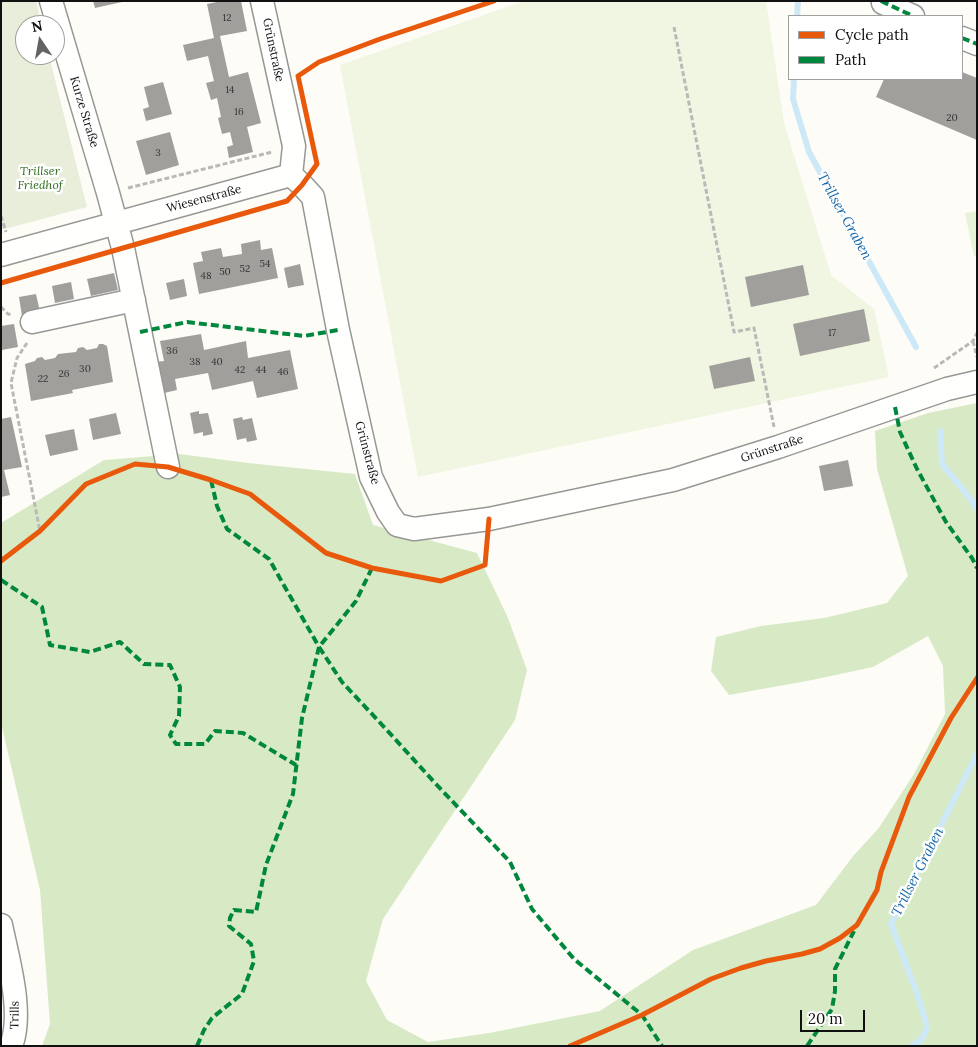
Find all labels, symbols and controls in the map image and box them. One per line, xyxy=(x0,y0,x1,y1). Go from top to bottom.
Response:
house number: 12 xyxy=(222,12,232,24)
north arrow xyxy=(15,15,65,65)
legend xyxy=(788,15,963,80)
text: N xyxy=(30,16,44,36)
street label: Grünstraße xyxy=(259,17,287,83)
text: Cycle path xyxy=(835,25,909,44)
text: Path xyxy=(835,50,866,69)
street label: Kurze Straße xyxy=(66,75,102,149)
house number: 14 xyxy=(225,84,235,96)
house number: 16 xyxy=(234,106,244,118)
house number: 20 xyxy=(946,112,958,124)
house number: 3 xyxy=(155,147,161,159)
park label: Trillser Friedhof xyxy=(17,165,63,193)
water label: Trillser Graben xyxy=(813,169,875,263)
street label: Wiesenstraße xyxy=(165,182,243,216)
house number: 54 xyxy=(260,258,270,270)
house number: 52 xyxy=(240,263,250,275)
house number: 50 xyxy=(219,266,231,278)
house number: 48 xyxy=(200,270,212,282)
house number: 17 xyxy=(828,327,836,339)
house number: 36 xyxy=(166,345,178,357)
house number: 38 xyxy=(189,356,201,368)
house number: 40 xyxy=(211,356,223,368)
house number: 30 xyxy=(79,363,91,375)
house number: 42 xyxy=(235,364,245,376)
house number: 44 xyxy=(256,364,266,376)
house number: 46 xyxy=(277,366,289,378)
house number: 26 xyxy=(58,368,70,380)
house number: 22 xyxy=(38,373,48,385)
street label: Grünstraße xyxy=(352,420,382,486)
street label: Grünstraße xyxy=(739,432,805,466)
water label: Trillser Graben xyxy=(888,825,948,919)
scale bar xyxy=(803,1000,868,1032)
street label: Trills xyxy=(8,1001,22,1029)
text: 20 m xyxy=(808,1009,843,1028)

